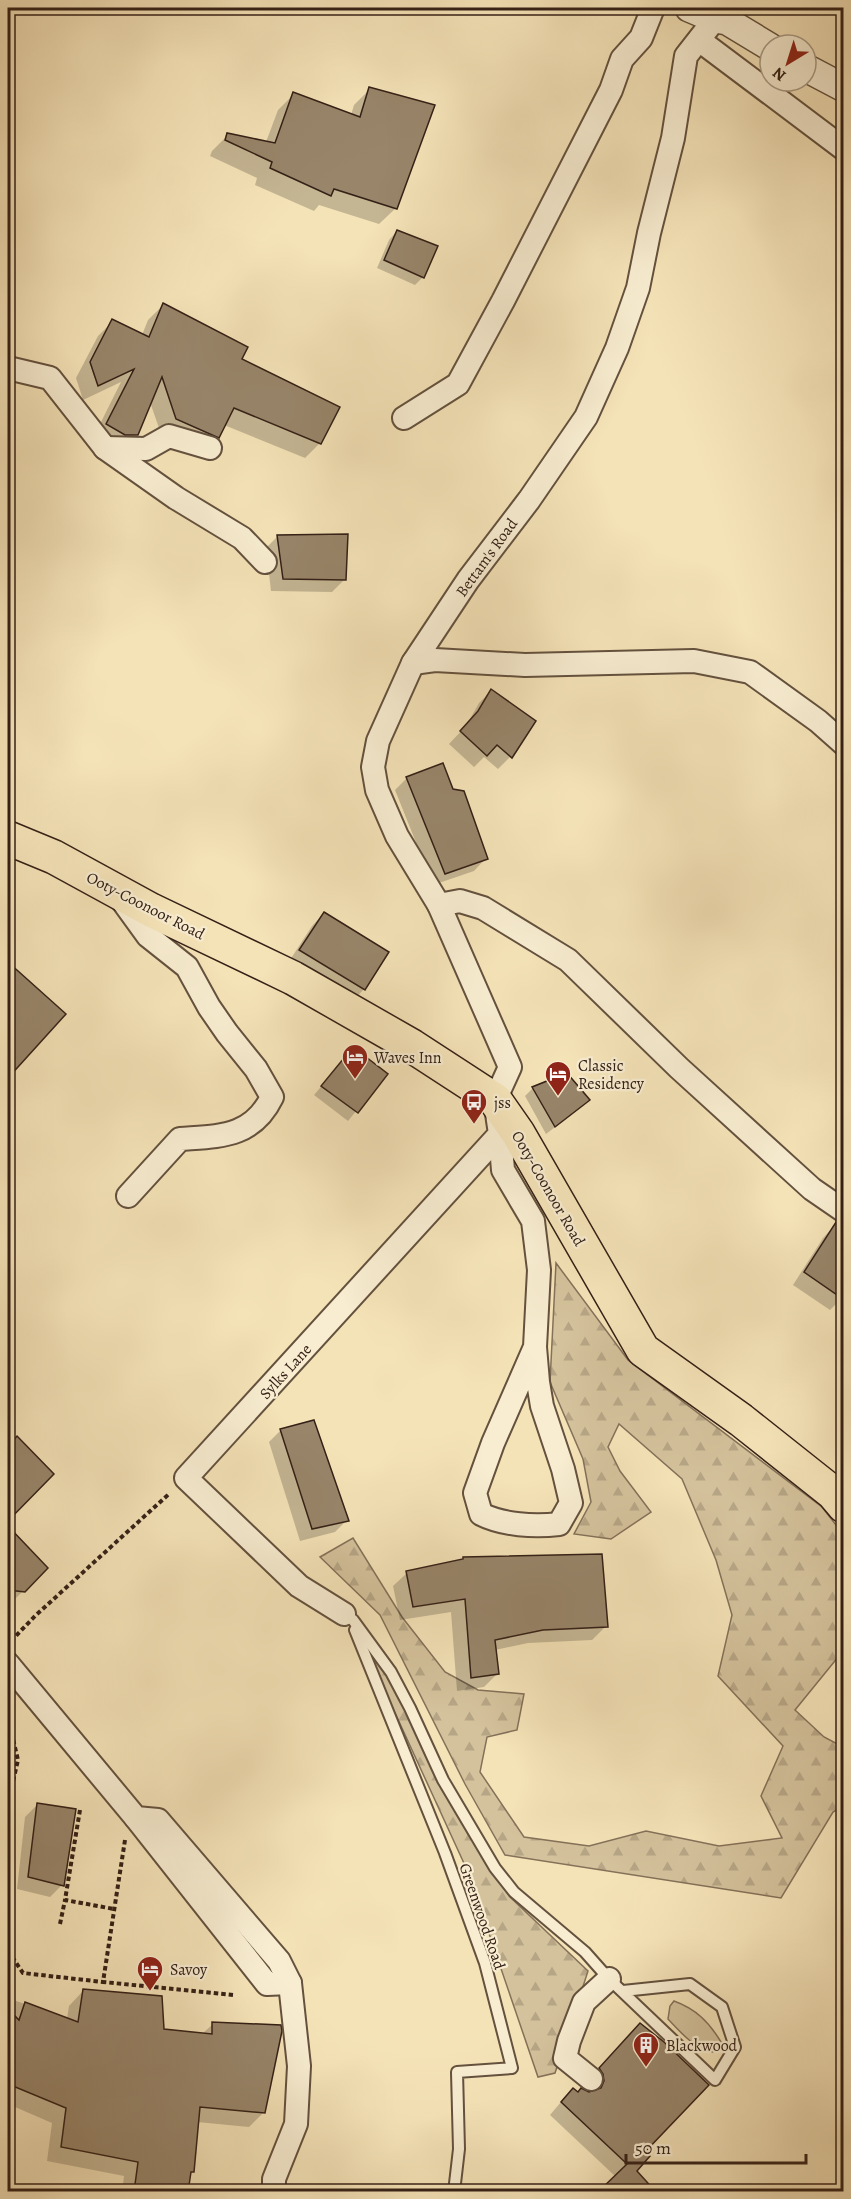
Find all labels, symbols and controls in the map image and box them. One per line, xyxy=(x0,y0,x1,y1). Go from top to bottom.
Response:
north arrow xyxy=(758,33,818,93)
text: N xyxy=(768,62,791,86)
street label: Bettam's Road xyxy=(451,513,523,601)
street label: Ooty-Coonoor Road xyxy=(83,867,209,945)
hotel icon: Waves Inn xyxy=(340,1042,370,1080)
place label: Waves Inn xyxy=(373,1047,442,1069)
place label: Classic Residency xyxy=(578,1055,645,1095)
hotel icon: Classic Residency xyxy=(543,1059,573,1097)
bus stop icon: jss xyxy=(459,1087,489,1125)
place label: jss xyxy=(494,1092,511,1114)
street label: Ooty-Coonoor Road xyxy=(506,1127,590,1251)
street label: Sylks Lane xyxy=(255,1339,317,1404)
street label: Greenwood Road xyxy=(454,1860,511,1973)
hotel icon: Savoy xyxy=(135,1954,165,1992)
place label: Savoy xyxy=(170,1959,208,1981)
building icon: Blackwood xyxy=(631,2030,661,2068)
place label: Blackwood xyxy=(666,2035,738,2057)
scale bar xyxy=(626,2127,806,2165)
text: 50 m xyxy=(635,2136,671,2160)

